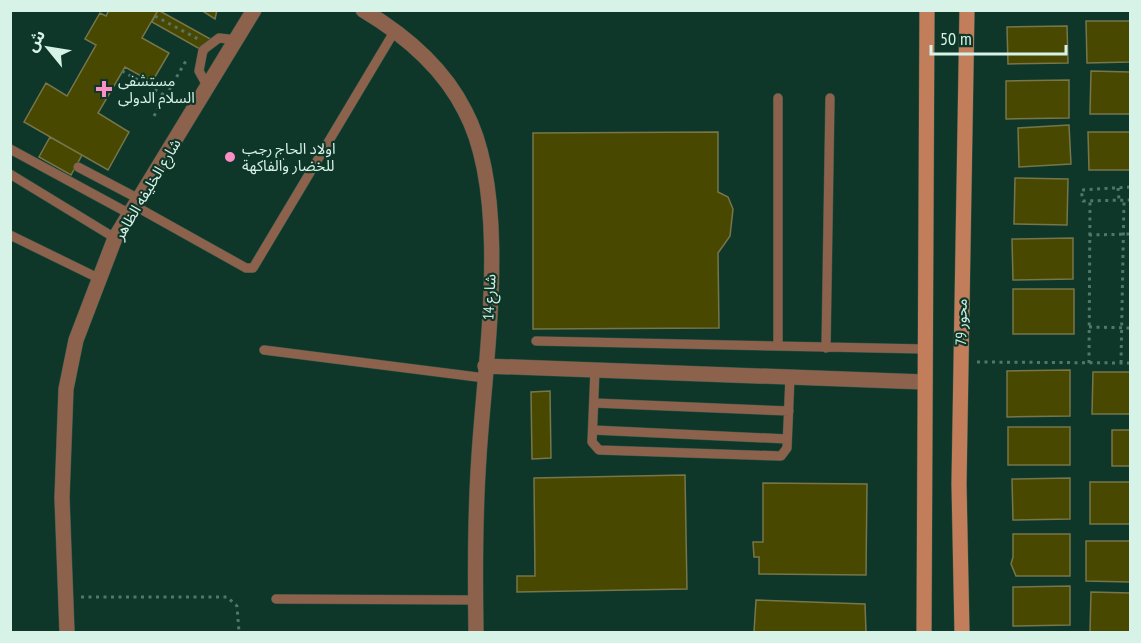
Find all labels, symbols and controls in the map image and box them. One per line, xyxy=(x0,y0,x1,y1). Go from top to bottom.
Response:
north arrow xyxy=(18,18,78,78)
scale bar xyxy=(931,18,1066,56)
text: ش xyxy=(21,26,49,55)
text: 50 m xyxy=(940,27,972,50)
place label: مستشفى السلام الدولى xyxy=(118,71,195,109)
marker: مستشفى السلام الدولى xyxy=(95,80,113,98)
street label: شارع الخليفه الظاهر xyxy=(109,135,187,245)
place label: اولاد الحاج رجب للخضار والفاكهة xyxy=(242,139,336,175)
marker: اولاد الحاج رجب للخضار والفاكهة xyxy=(223,150,237,164)
street label: شارع 14 xyxy=(478,273,503,321)
street label: محور 79 xyxy=(951,298,971,346)

